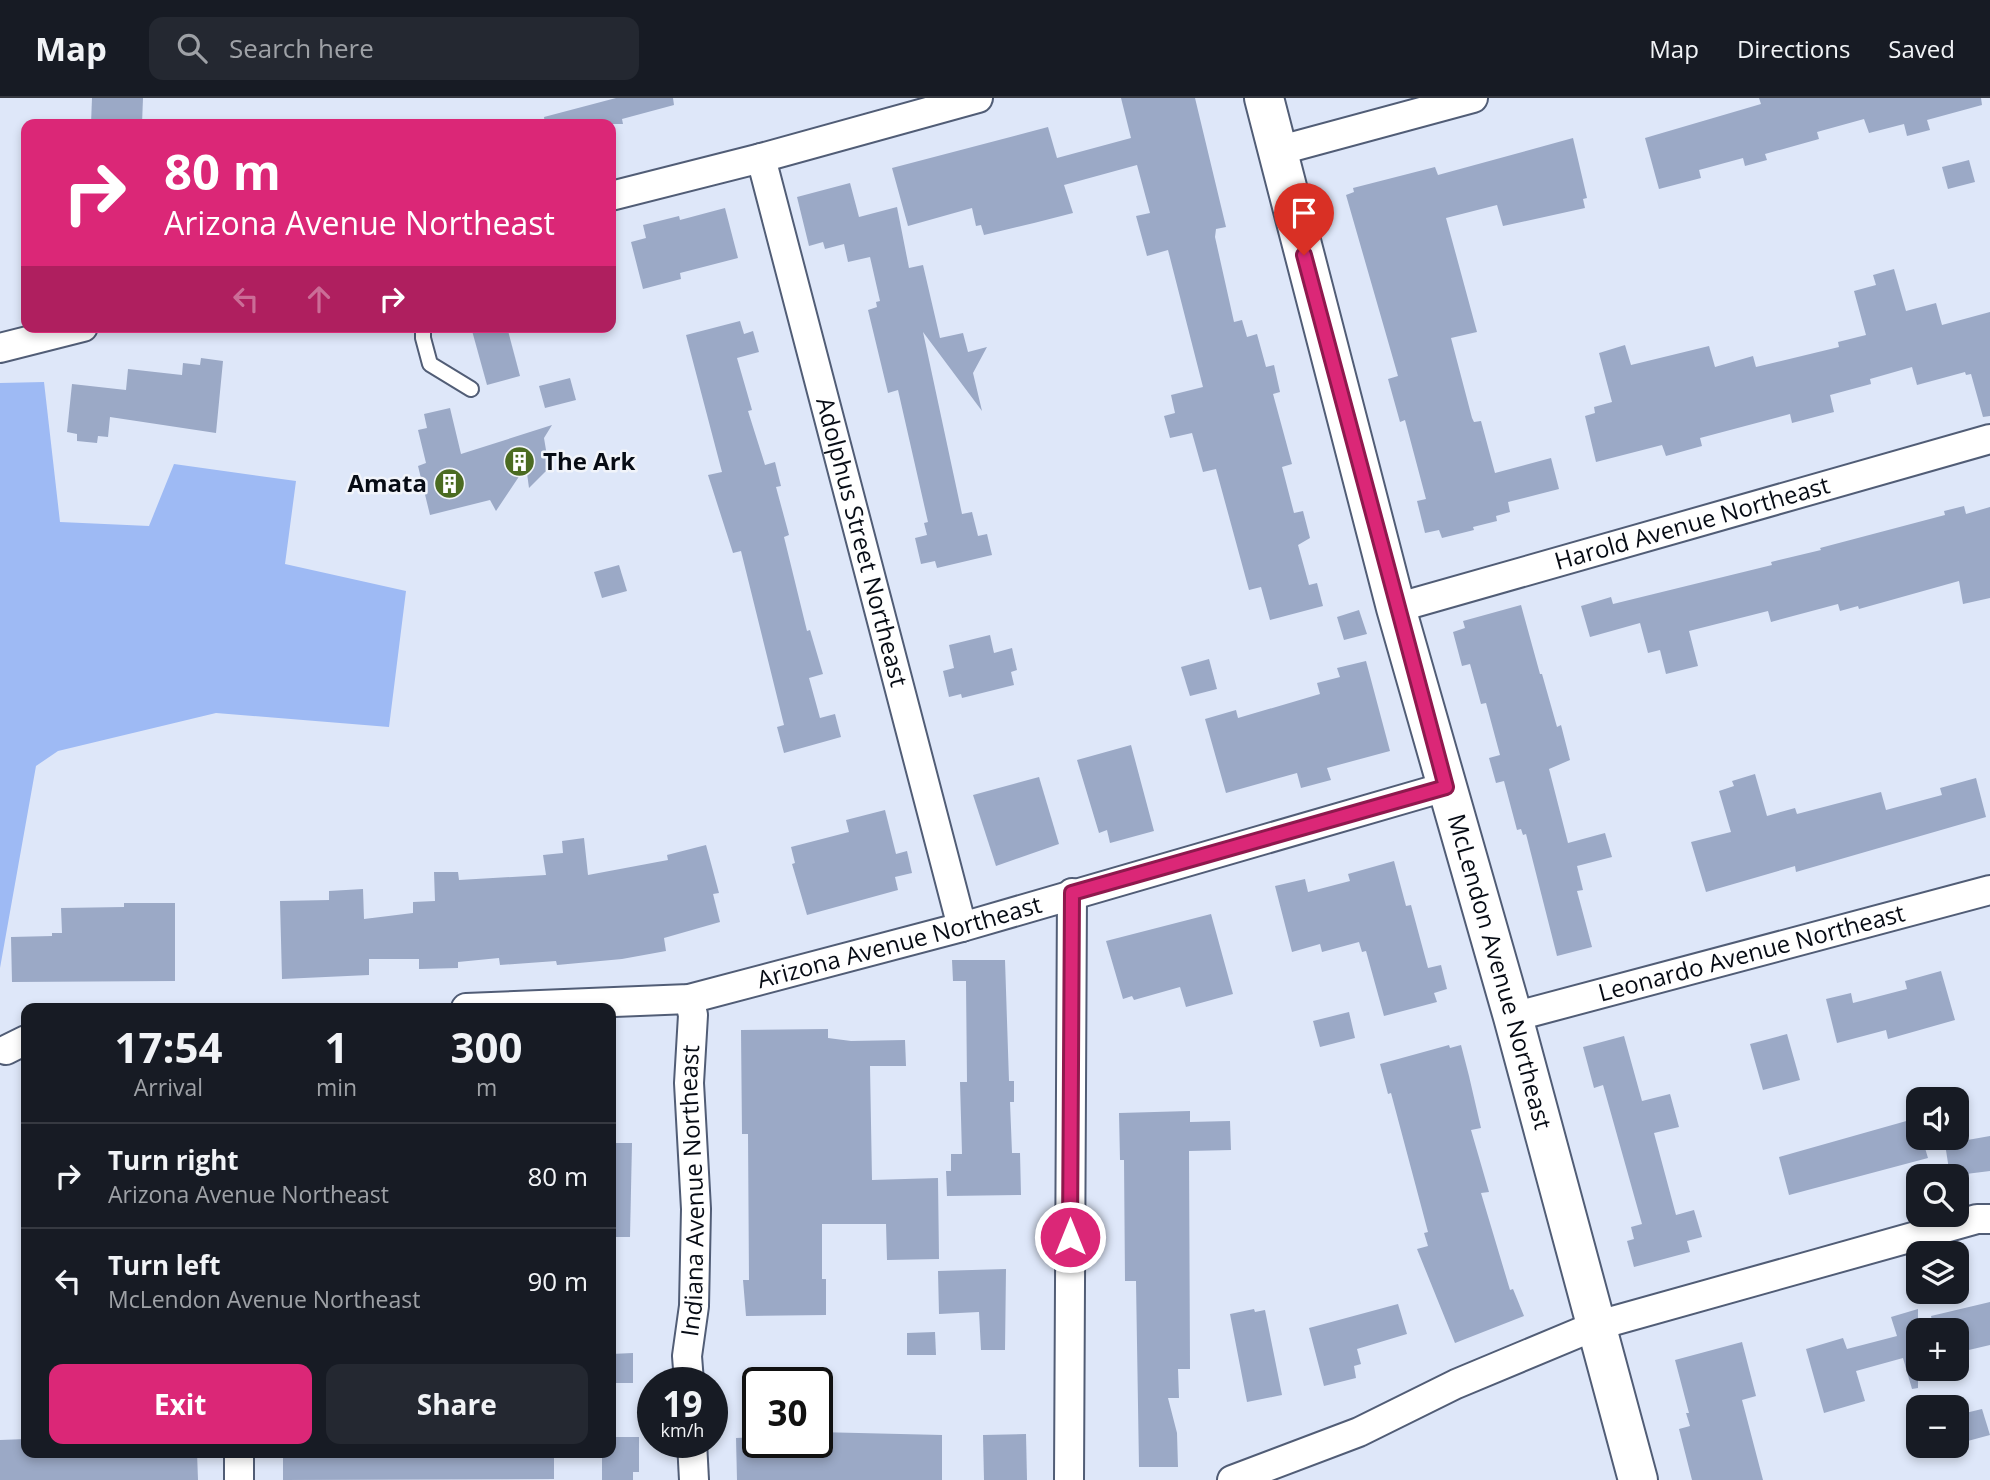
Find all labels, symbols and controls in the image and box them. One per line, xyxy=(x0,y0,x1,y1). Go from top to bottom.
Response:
search box xyxy=(149,17,639,80)
text: Map xyxy=(35,26,107,71)
icon: search xyxy=(173,29,211,67)
text: Search here xyxy=(229,30,374,66)
text: Map xyxy=(1649,32,1699,65)
text: Directions xyxy=(1737,32,1850,65)
text: Saved xyxy=(1888,32,1955,65)
text: 80 m xyxy=(164,138,281,204)
icon: right xyxy=(49,147,140,238)
pin xyxy=(1274,183,1334,255)
icon: arrive xyxy=(1285,194,1323,232)
text: Arizona Avenue Northeast xyxy=(164,201,555,244)
icon: left xyxy=(227,280,265,318)
icon: ahead xyxy=(300,280,338,318)
icon: right xyxy=(373,280,411,318)
street label: Adolphus Street Northeast xyxy=(809,393,916,690)
place label: The Ark xyxy=(543,444,636,477)
building icon: The Ark xyxy=(503,445,537,479)
place label: Amata xyxy=(347,466,427,499)
building icon: Amata xyxy=(433,467,467,501)
street label: Harold Avenue Northeast xyxy=(1550,467,1833,577)
street label: McLendon Avenue Northeast xyxy=(1441,810,1561,1133)
street label: Arizona Avenue Northeast xyxy=(753,887,1045,995)
street label: Leonardo Avenue Northeast xyxy=(1594,895,1908,1009)
text: 17:54 xyxy=(114,1018,222,1075)
text: 1 xyxy=(324,1018,349,1075)
text: 300 xyxy=(451,1018,523,1075)
street label: Indiana Avenue Northeast xyxy=(671,1044,711,1338)
text: Arrival xyxy=(134,1071,203,1103)
text: min xyxy=(316,1071,357,1103)
text: m xyxy=(476,1071,497,1103)
map controls xyxy=(1906,1087,1969,1458)
button: sound xyxy=(1906,1087,1969,1150)
text: Turn right xyxy=(108,1142,239,1178)
icon: right xyxy=(49,1157,87,1195)
text: 80 m xyxy=(527,1158,588,1194)
button: search xyxy=(1906,1164,1969,1227)
text: Arizona Avenue Northeast xyxy=(108,1178,389,1210)
position arrow xyxy=(1033,1200,1107,1274)
button: layers xyxy=(1906,1241,1969,1304)
text: Turn left xyxy=(108,1247,220,1283)
icon: left xyxy=(49,1262,87,1300)
text: 90 m xyxy=(527,1263,588,1299)
text: McLendon Avenue Northeast xyxy=(108,1283,420,1315)
button: + xyxy=(1906,1318,1969,1381)
button: Exit xyxy=(49,1364,312,1444)
button: Share xyxy=(326,1364,588,1444)
speed limit sign: 30 xyxy=(742,1367,833,1458)
text: 19 xyxy=(662,1380,703,1427)
button: − xyxy=(1906,1395,1969,1458)
text: km/h xyxy=(661,1418,704,1442)

